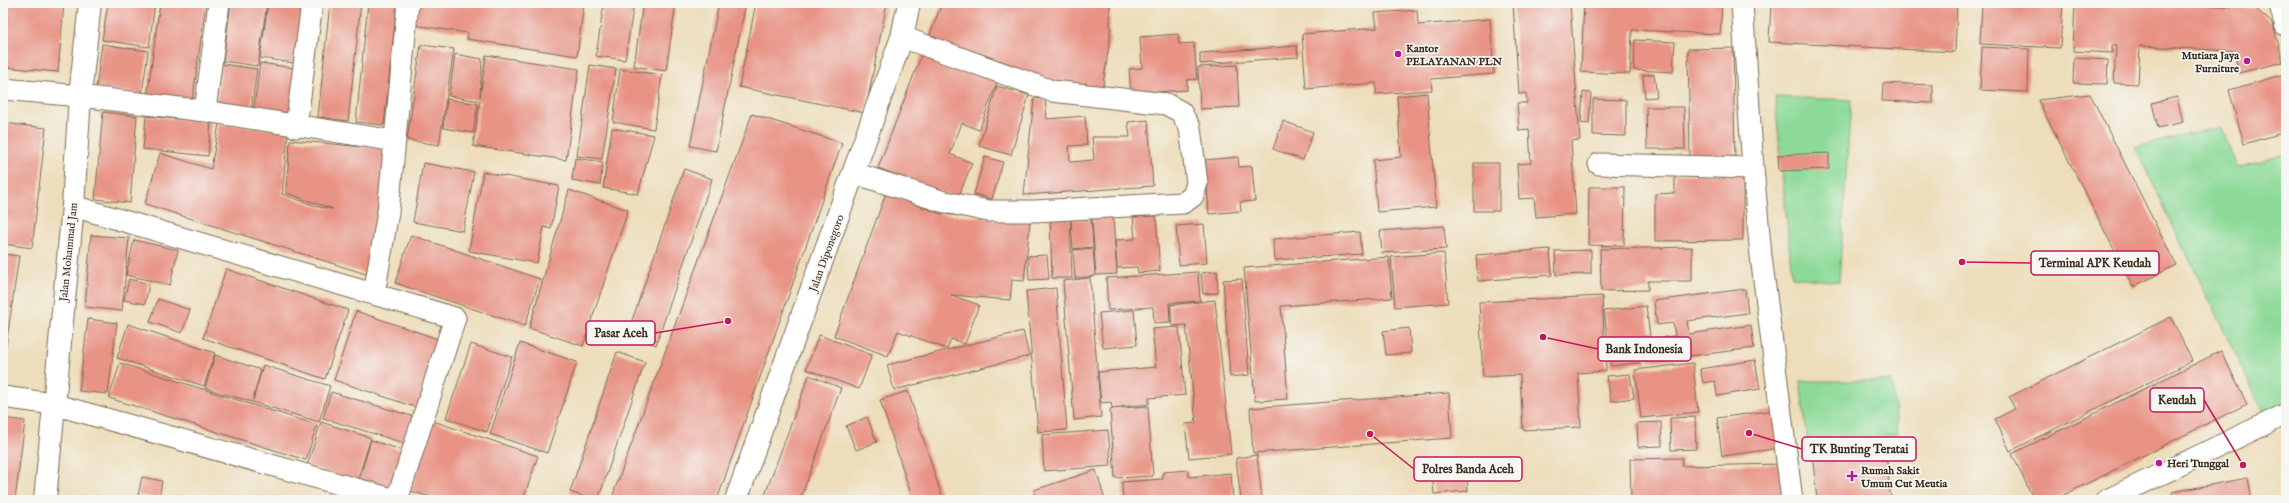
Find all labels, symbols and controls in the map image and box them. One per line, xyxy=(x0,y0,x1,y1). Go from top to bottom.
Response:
place label: Kantor PELAYANAN PLN xyxy=(1406,42,1502,69)
marker: Kantor PELAYANAN PLN xyxy=(1393,49,1403,59)
place label: Mutiara Jaya Furniture xyxy=(2181,49,2239,76)
marker: Mutiara Jaya Furniture xyxy=(2242,56,2252,66)
street label: Jalan Mohammad Jam xyxy=(57,202,81,304)
street label: Jalan Diponegoro xyxy=(806,213,847,296)
callout: Terminal APK Keudah xyxy=(2031,251,2159,275)
text: Terminal APK Keudah xyxy=(2038,256,2152,271)
callout: Pasar Aceh xyxy=(586,321,655,345)
text: Pasar Aceh xyxy=(594,326,648,341)
callout: Bank Indonesia xyxy=(1598,337,1691,361)
text: Bank Indonesia xyxy=(1605,342,1684,357)
callout: Keudah xyxy=(2150,388,2204,412)
text: Keudah xyxy=(2158,393,2197,408)
callout: TK Bunting Teratai xyxy=(1802,437,1916,461)
text: TK Bunting Teratai xyxy=(1809,442,1909,458)
callout: Polres Banda Aceh xyxy=(1414,457,1522,481)
place label: Heri Tunggal xyxy=(2167,457,2230,471)
marker: Heri Tunggal xyxy=(2154,458,2164,468)
text: Polres Banda Aceh xyxy=(1422,462,1515,477)
place label: Rumah Sakit Umum Cut Meutia xyxy=(1860,464,1948,491)
marker: Rumah Sakit Umum Cut Meutia xyxy=(1846,470,1858,482)

